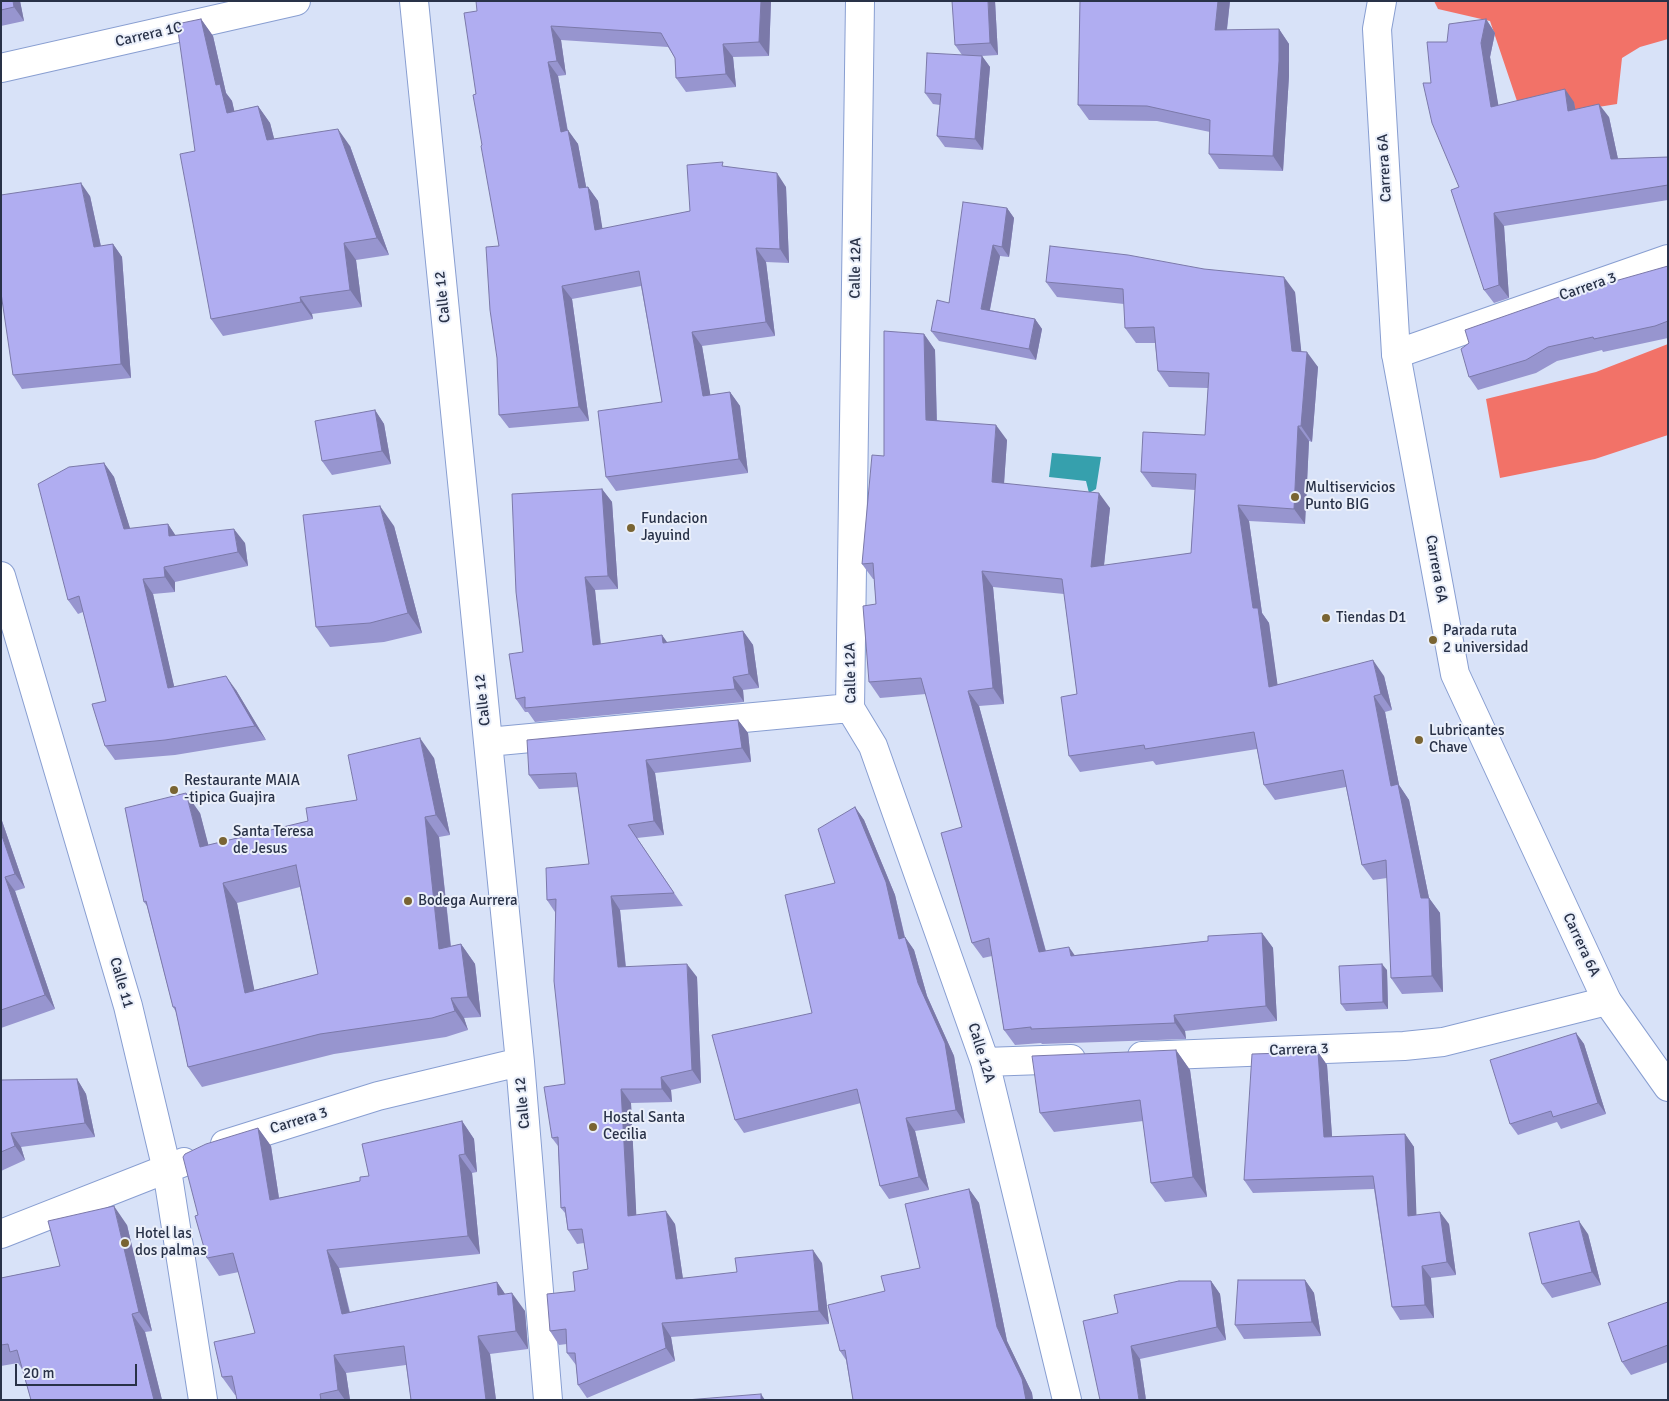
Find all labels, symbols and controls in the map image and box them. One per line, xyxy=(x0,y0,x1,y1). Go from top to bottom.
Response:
street label: Carrera 1C xyxy=(114,19,184,51)
street label: Carrera 6A xyxy=(1374,133,1396,203)
street label: Calle 12A xyxy=(846,237,866,299)
street label: Carrera 3 xyxy=(1557,269,1619,305)
street label: Calle 12 xyxy=(431,270,455,324)
place label: Multiservicios Punto BIG xyxy=(1305,479,1395,514)
marker: Multiservicios Punto BIG xyxy=(1289,491,1301,503)
place label: Fundacion Jayuind xyxy=(641,510,708,545)
marker: Fundacion Jayuind xyxy=(625,522,637,534)
street label: Carrera 6A xyxy=(1421,534,1451,604)
place label: Tiendas D1 xyxy=(1336,609,1406,627)
marker: Tiendas D1 xyxy=(1320,612,1332,624)
place label: Parada ruta 2 universidad xyxy=(1443,622,1528,657)
marker: Parada ruta 2 universidad xyxy=(1427,634,1439,646)
street label: Calle 12A xyxy=(841,642,861,704)
street label: Calle 12 xyxy=(471,673,495,727)
place label: Lubricantes Chave xyxy=(1429,722,1504,757)
marker: Lubricantes Chave xyxy=(1413,734,1425,746)
place label: Restaurante MAIA -tipica Guajira xyxy=(184,772,300,807)
marker: Restaurante MAIA -tipica Guajira xyxy=(168,784,180,796)
place label: Santa Teresa de Jesus xyxy=(233,823,314,858)
marker: Santa Teresa de Jesus xyxy=(217,835,229,847)
place label: Bodega Aurrera xyxy=(418,892,518,910)
marker: Bodega Aurrera xyxy=(402,895,414,907)
street label: Carrera 6A xyxy=(1558,910,1604,980)
street label: Calle 11 xyxy=(105,955,137,1011)
street label: Calle 12A xyxy=(963,1021,999,1085)
street label: Carrera 3 xyxy=(1269,1040,1329,1060)
street label: Calle 12 xyxy=(512,1076,534,1130)
street label: Carrera 3 xyxy=(268,1104,330,1138)
place label: Hostal Santa Cecilia xyxy=(603,1109,685,1144)
marker: Hostal Santa Cecilia xyxy=(587,1121,599,1133)
place label: Hotel las dos palmas xyxy=(135,1225,207,1260)
marker: Hotel las dos palmas xyxy=(119,1237,131,1249)
scale bar xyxy=(18,1354,140,1386)
text: 20 m xyxy=(23,1364,54,1382)

